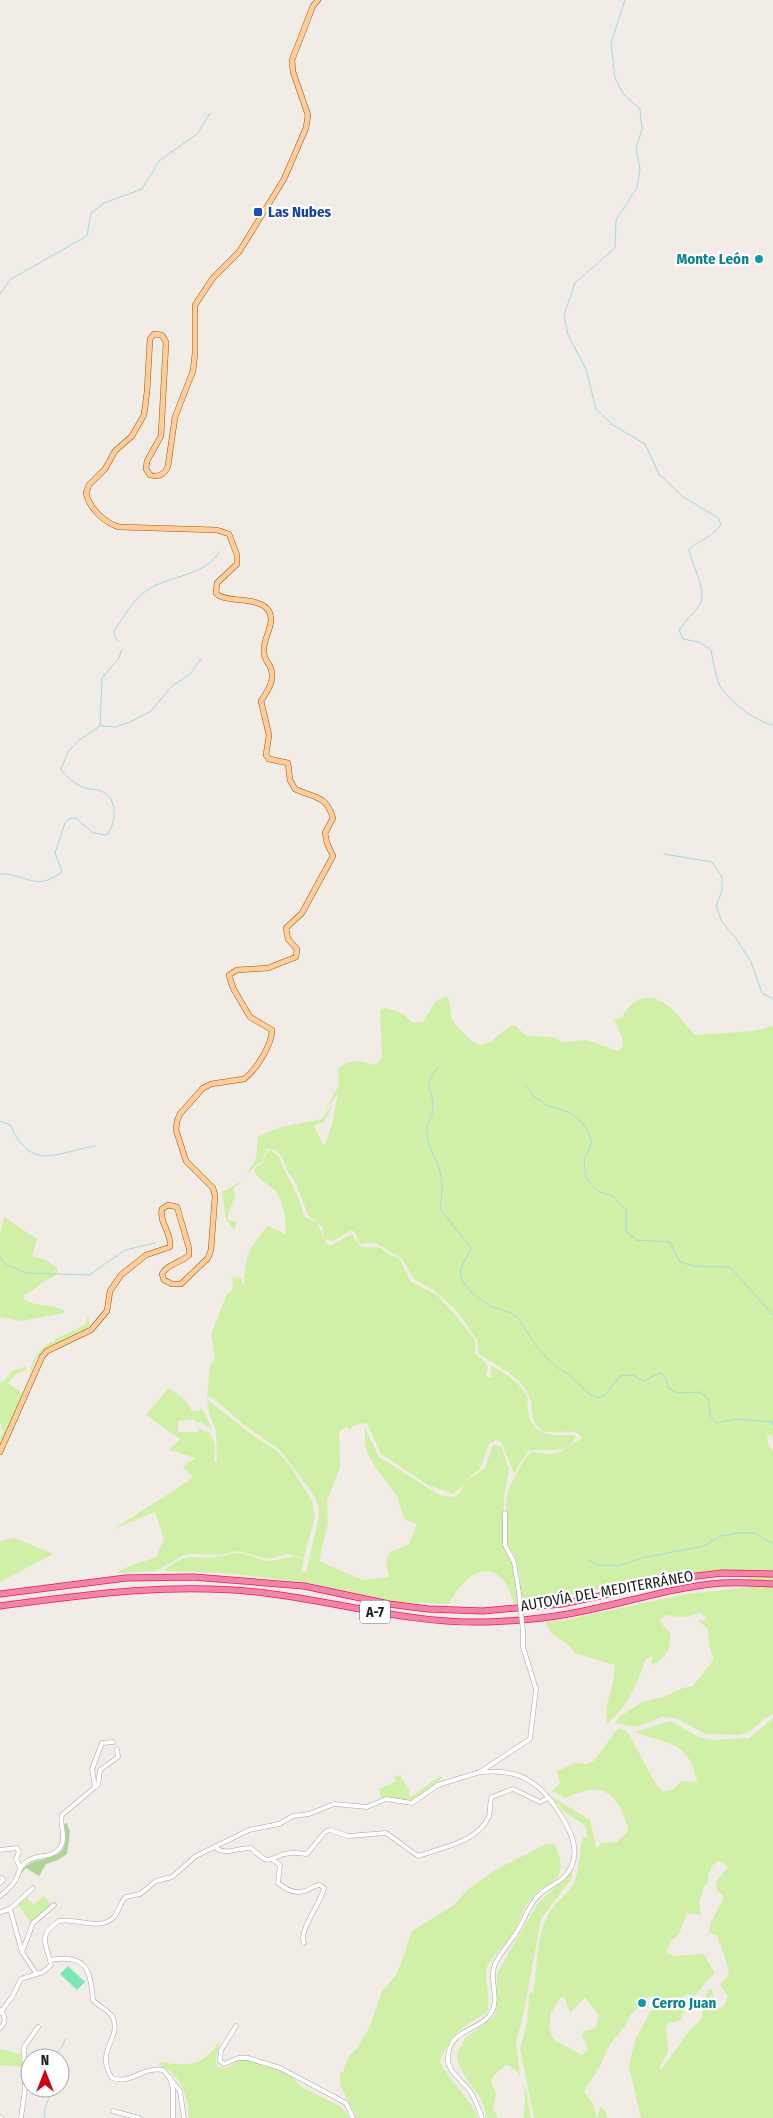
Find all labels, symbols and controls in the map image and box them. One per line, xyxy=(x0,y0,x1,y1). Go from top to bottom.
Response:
place label: Las Nubes xyxy=(268,203,331,221)
marker: Las Nubes xyxy=(252,206,264,218)
place label: Monte León xyxy=(676,250,749,268)
marker: Monte León xyxy=(753,253,765,265)
street label: AUTOVÍA DEL MEDITERRÁNEO xyxy=(519,1567,695,1615)
road number: A-7 xyxy=(360,1600,390,1624)
place label: Cerro Juan xyxy=(652,1994,716,2012)
marker: Cerro Juan xyxy=(636,1997,648,2009)
north arrow xyxy=(20,2048,70,2098)
text: N xyxy=(41,2052,49,2069)

